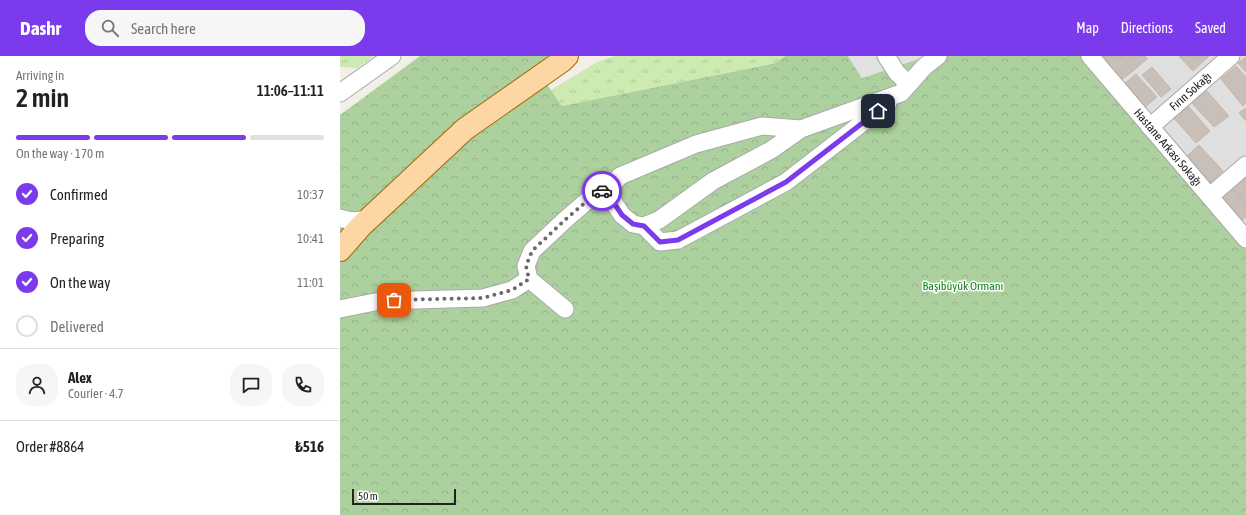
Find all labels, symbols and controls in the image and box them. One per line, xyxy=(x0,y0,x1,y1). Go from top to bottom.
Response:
search box xyxy=(85,10,365,46)
text: Dashr xyxy=(20,17,61,39)
icon: search xyxy=(99,17,121,39)
text: Search here xyxy=(131,20,196,37)
text: Map xyxy=(1076,20,1099,36)
text: Directions xyxy=(1121,20,1173,36)
text: Saved xyxy=(1195,20,1226,36)
text: Arriving in xyxy=(16,68,64,83)
street label: Fırın Sokağı xyxy=(1167,69,1214,113)
text: 11:06–11:11 xyxy=(257,82,324,99)
text: 2 min xyxy=(16,83,69,113)
pin xyxy=(861,94,895,128)
icon: home xyxy=(867,100,889,122)
street label: Hastane Arkası Sokağı xyxy=(1131,106,1205,189)
text: On the way · 170 m xyxy=(16,146,104,161)
courier xyxy=(582,171,622,211)
icon: car xyxy=(591,180,613,202)
icon: check xyxy=(16,183,38,205)
text: Confirmed xyxy=(50,186,108,203)
text: 10:37 xyxy=(297,187,324,202)
icon: check xyxy=(16,227,38,249)
text: Preparing xyxy=(50,230,104,247)
text: 10:41 xyxy=(297,231,324,246)
icon: check xyxy=(16,271,38,293)
text: On the way xyxy=(50,274,111,291)
text: 11:01 xyxy=(297,275,324,290)
park label: Başıbüyük Ormanı xyxy=(923,279,1003,293)
pin xyxy=(377,283,411,317)
icon: bag xyxy=(383,289,405,311)
text: Delivered xyxy=(50,318,104,335)
button: person xyxy=(16,364,58,406)
button: chat xyxy=(230,364,272,406)
button: phone xyxy=(282,364,324,406)
text: Alex xyxy=(68,369,92,386)
text: Courier · 4.7 xyxy=(68,386,124,401)
text: Order #8864 xyxy=(16,438,84,455)
text: ₺516 xyxy=(295,438,324,455)
scale bar xyxy=(352,487,456,506)
text: 50 m xyxy=(358,490,378,502)

